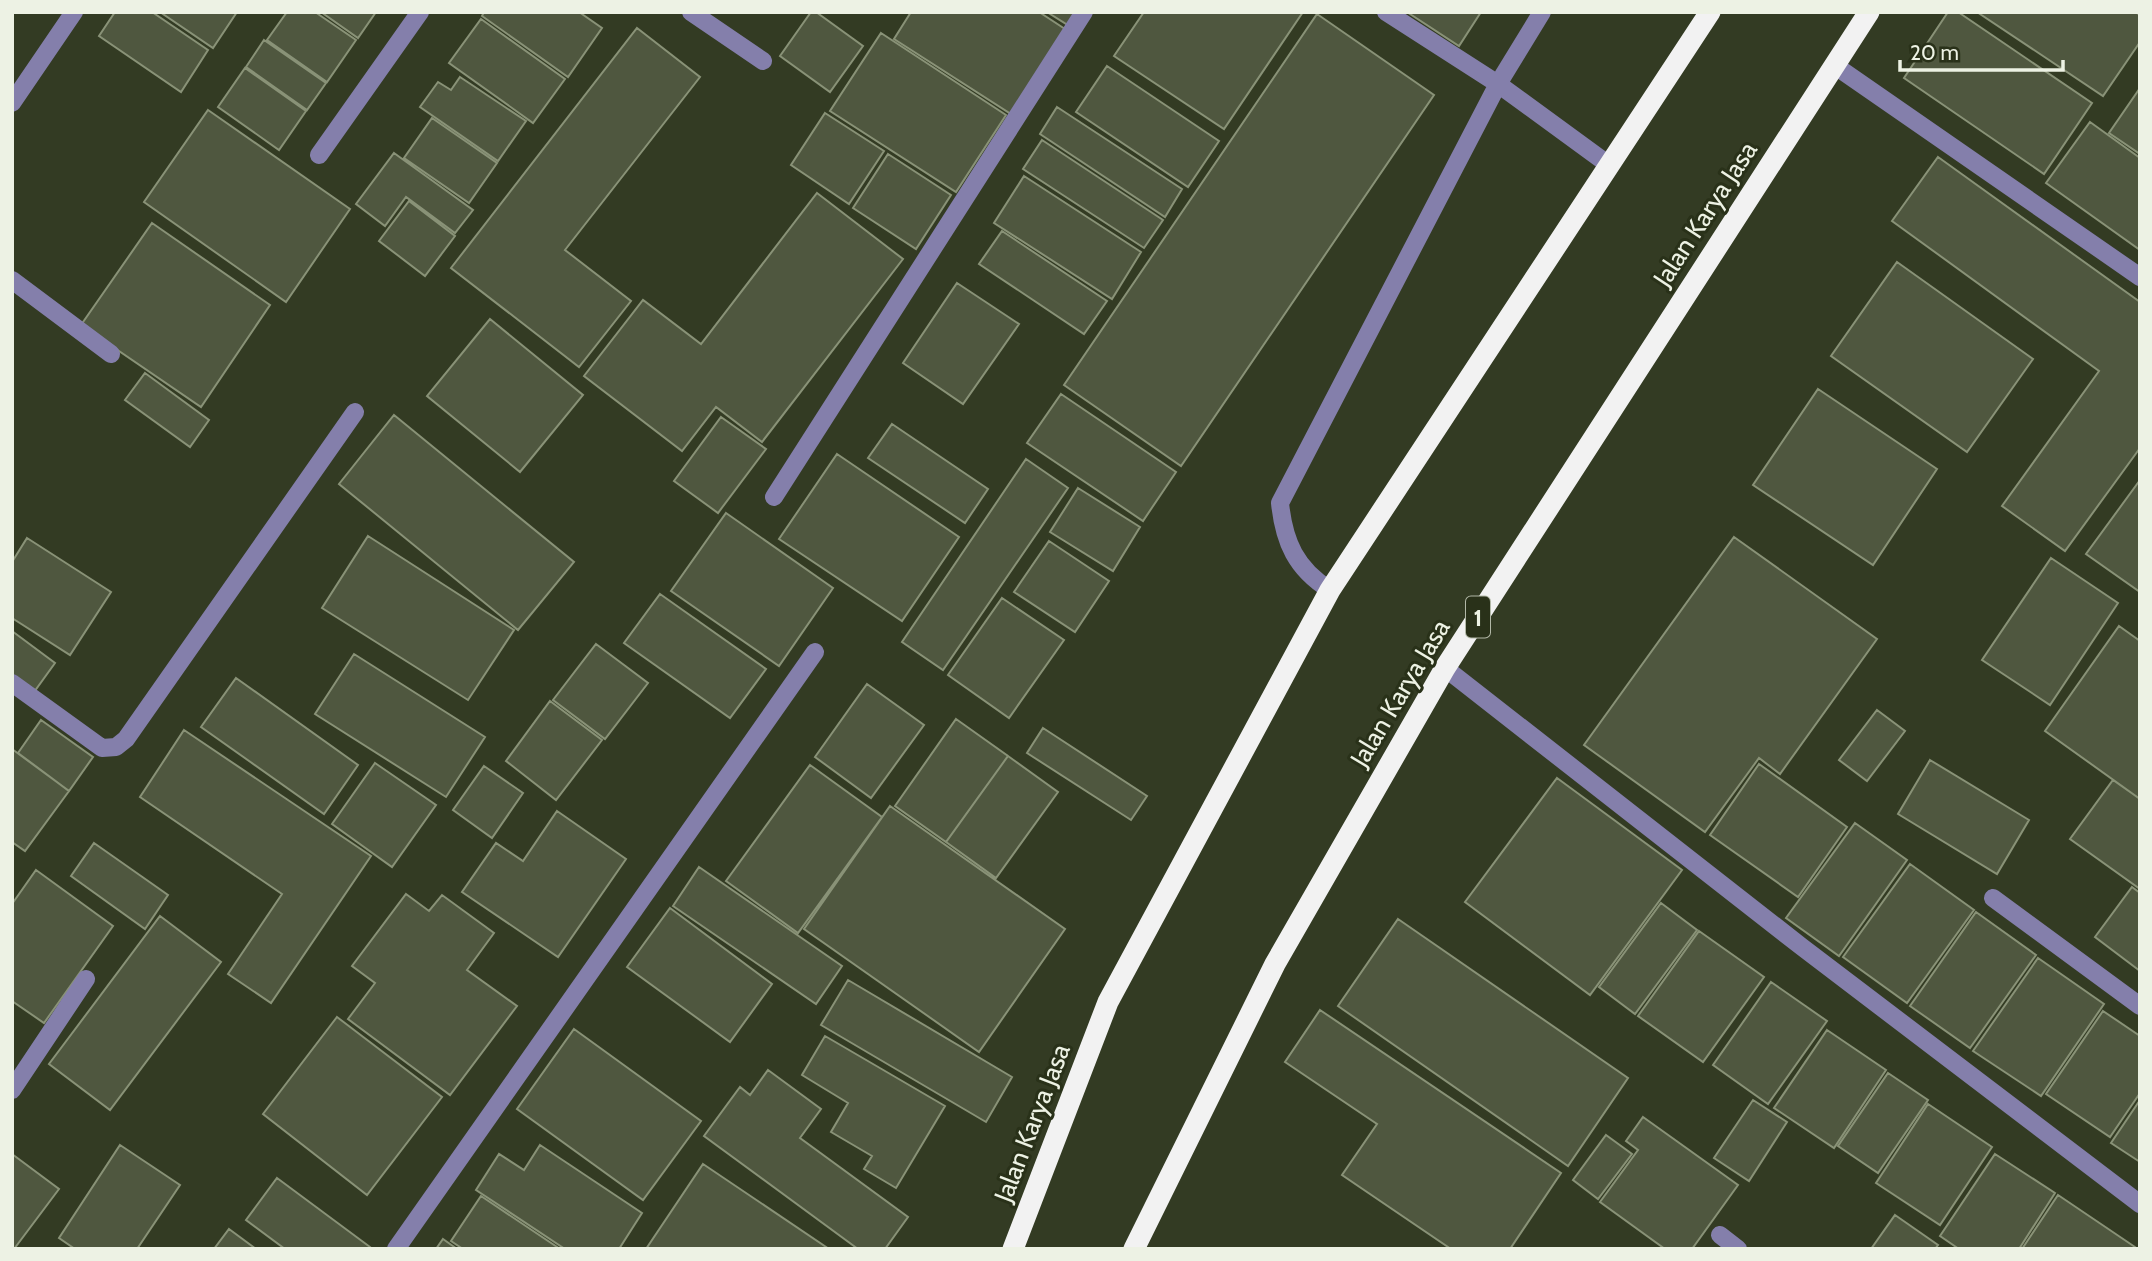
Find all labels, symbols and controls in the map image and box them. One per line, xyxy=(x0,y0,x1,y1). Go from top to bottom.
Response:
scale bar xyxy=(1900,28,2063,72)
text: 20 m xyxy=(1910,40,1959,65)
street label: Jalan Karya Jasa xyxy=(1646,135,1764,293)
road number: 1 xyxy=(1466,596,1490,638)
street label: Jalan Karya Jasa xyxy=(1343,613,1457,774)
street label: Jalan Karya Jasa xyxy=(987,1039,1077,1207)

